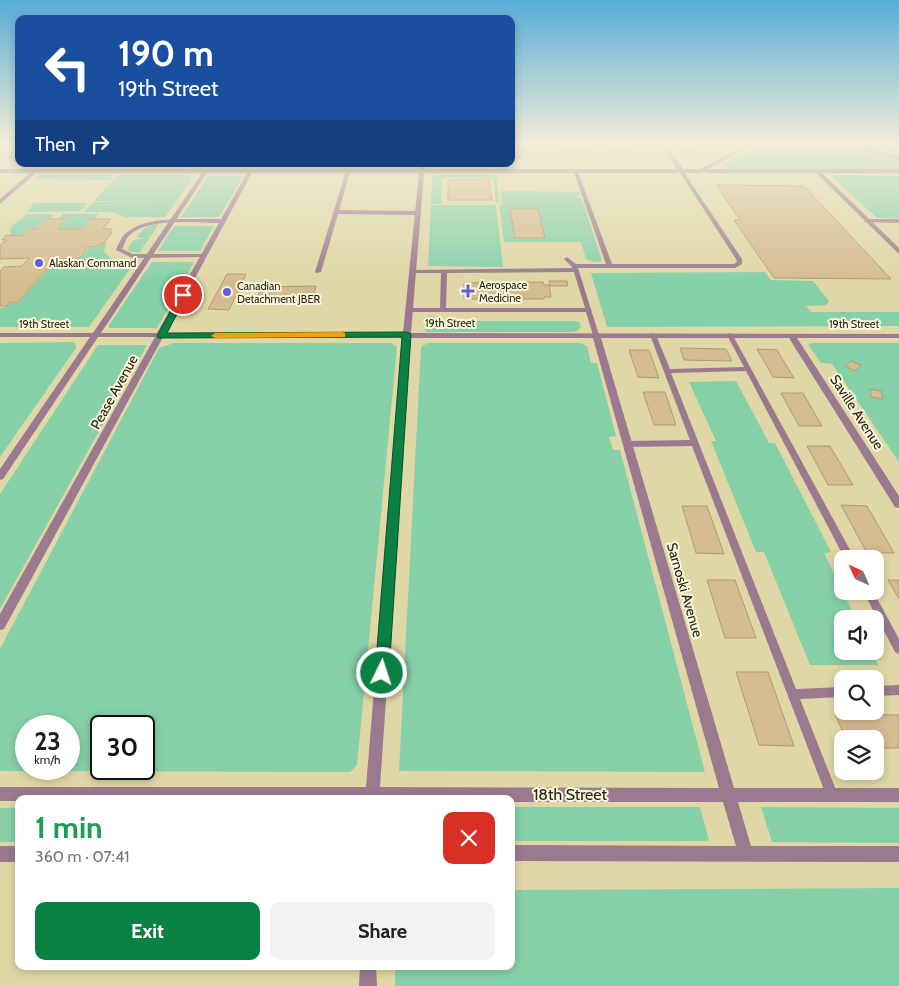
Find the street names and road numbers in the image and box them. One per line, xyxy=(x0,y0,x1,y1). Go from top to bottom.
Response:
street label: 19th Street xyxy=(425,316,475,330)
street label: 19th Street xyxy=(19,317,69,331)
street label: 19th Street xyxy=(829,317,879,331)
street label: Pease Avenue xyxy=(86,352,142,432)
street label: Saville Avenue xyxy=(826,371,888,453)
street label: Sarnoski Avenue xyxy=(663,541,707,639)
street label: 18th Street xyxy=(533,785,607,804)

